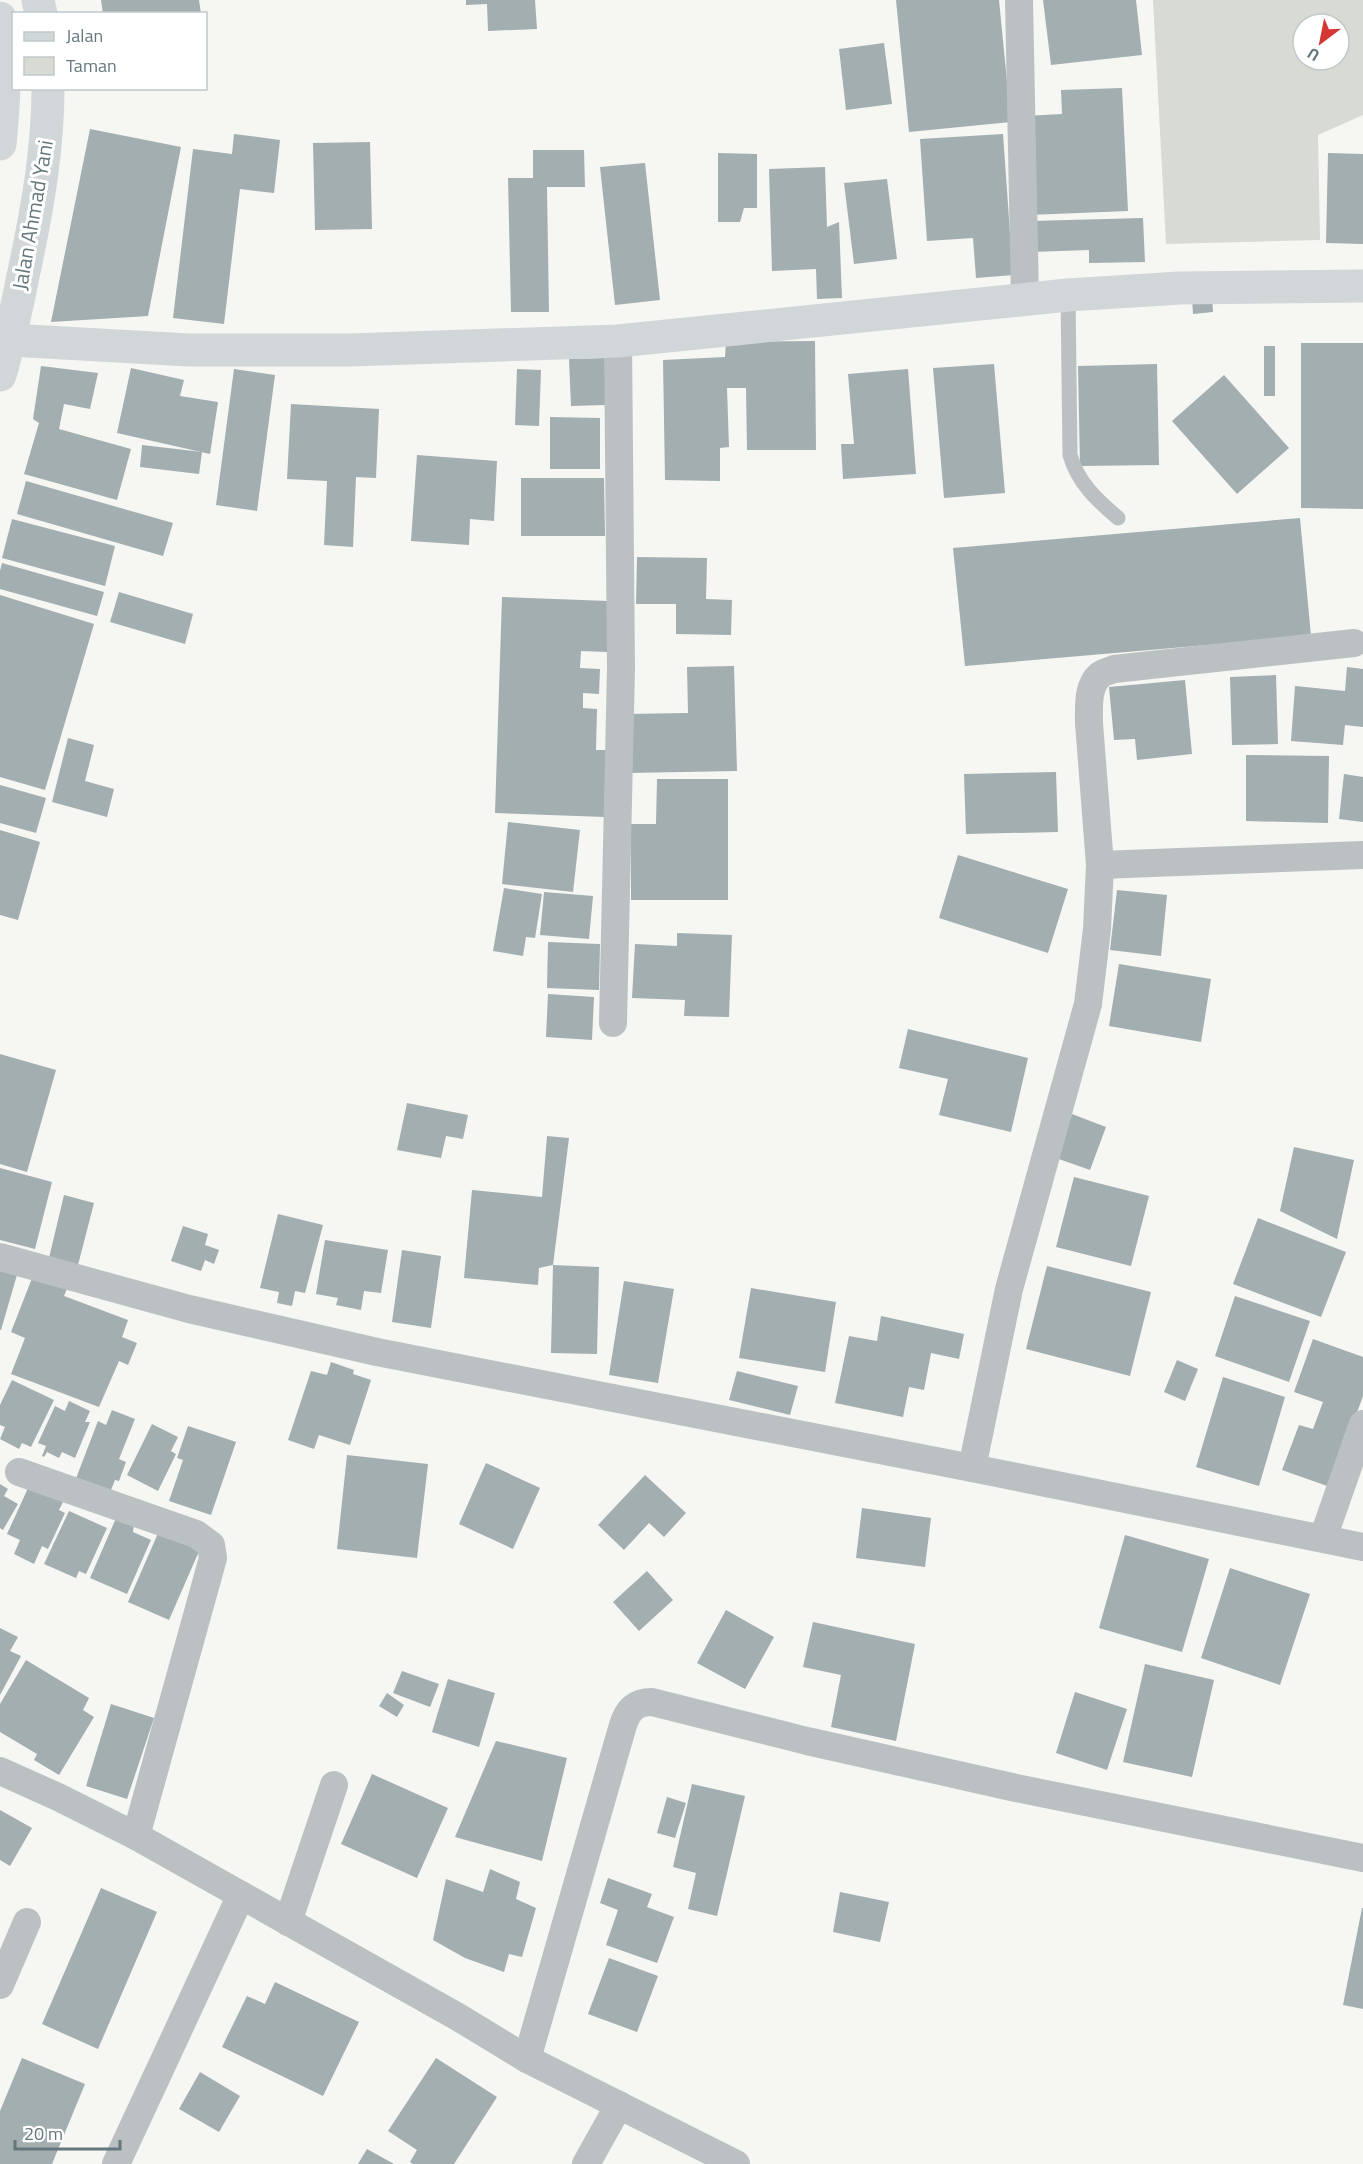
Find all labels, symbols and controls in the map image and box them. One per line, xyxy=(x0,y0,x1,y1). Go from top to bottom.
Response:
legend xyxy=(12,12,207,90)
north arrow xyxy=(1291,12,1351,72)
text: Jalan xyxy=(66,22,103,49)
text: U xyxy=(1302,42,1324,68)
text: Taman xyxy=(66,52,117,79)
street label: Jalan Ahmad Yani xyxy=(3,137,61,292)
scale bar xyxy=(15,2113,120,2151)
text: 20 m xyxy=(24,2120,63,2147)

